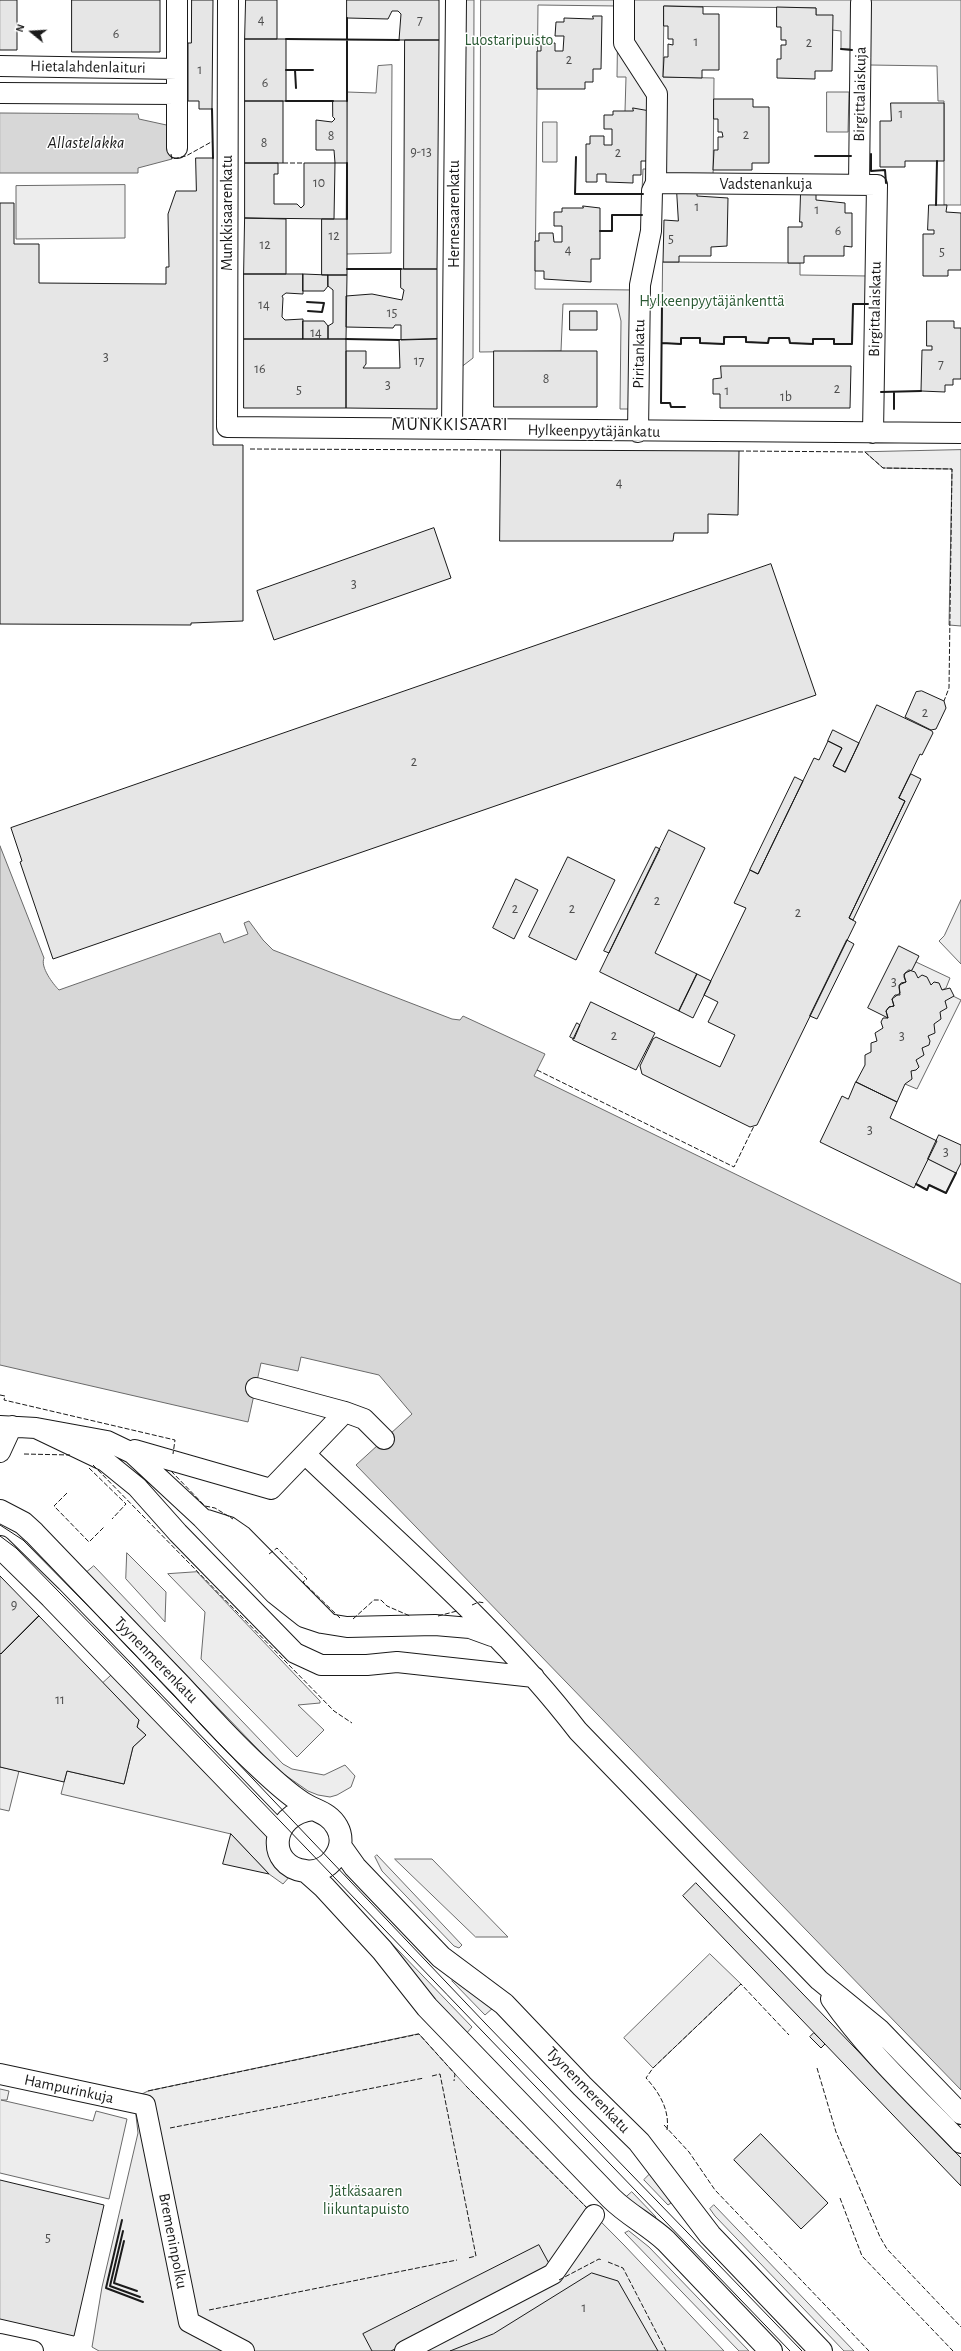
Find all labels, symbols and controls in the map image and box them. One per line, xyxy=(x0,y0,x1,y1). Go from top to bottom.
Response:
north arrow xyxy=(12,12,52,52)
house number: 4 xyxy=(258,12,264,28)
house number: 7 xyxy=(417,12,423,28)
text: N xyxy=(14,23,27,33)
house number: 6 xyxy=(113,26,119,42)
park label: Luostaripuisto xyxy=(465,30,553,50)
house number: 1 xyxy=(694,34,698,50)
house number: 2 xyxy=(806,35,812,51)
street label: Birgittalaiskuja xyxy=(850,46,870,142)
house number: 2 xyxy=(566,52,572,68)
street label: Hietalahdenlaituri xyxy=(30,56,146,78)
house number: 1 xyxy=(198,62,202,78)
house number: 6 xyxy=(262,75,268,91)
house number: 1 xyxy=(899,106,903,122)
house number: 2 xyxy=(743,127,749,143)
house number: 8 xyxy=(328,128,334,144)
water label: Allastelakka xyxy=(48,133,124,153)
house number: 8 xyxy=(261,135,267,151)
house number: 9-13 xyxy=(410,144,432,160)
house number: 2 xyxy=(615,145,621,161)
street label: Munkkisaarenkatu xyxy=(217,155,237,271)
street label: Hernesaarenkatu xyxy=(444,160,464,268)
street label: Vadstenankuja xyxy=(720,174,812,194)
house number: 10 xyxy=(313,175,325,191)
house number: 1 xyxy=(695,199,699,215)
house number: 1 xyxy=(815,202,819,218)
house number: 6 xyxy=(835,223,841,239)
house number: 12 xyxy=(328,228,340,244)
house number: 5 xyxy=(668,231,674,247)
house number: 12 xyxy=(259,237,271,253)
house number: 4 xyxy=(565,242,571,258)
house number: 5 xyxy=(939,244,945,260)
street label: Birgittalaiskatu xyxy=(865,261,885,357)
park label: Hylkeenpyytäjänkenttä xyxy=(639,291,785,311)
house number: 14 xyxy=(258,297,270,313)
house number: 15 xyxy=(387,305,397,321)
street label: Piritankatu xyxy=(629,319,649,389)
house number: 14 xyxy=(310,325,322,341)
house number: 3 xyxy=(103,349,109,365)
house number: 17 xyxy=(414,353,424,369)
house number: 7 xyxy=(938,356,944,372)
house number: 16 xyxy=(254,361,266,377)
house number: 8 xyxy=(543,371,549,387)
house number: 3 xyxy=(385,377,391,393)
house number: 2 xyxy=(834,381,840,397)
house number: 5 xyxy=(296,382,302,398)
house number: 1 xyxy=(725,383,729,399)
house number: 1b xyxy=(780,389,792,405)
district label: MUNKKISAARI xyxy=(391,414,509,436)
street label: Hylkeenpyytäjänkatu xyxy=(527,420,661,442)
house number: 4 xyxy=(616,475,622,491)
house number: 3 xyxy=(351,576,357,592)
house number: 2 xyxy=(922,705,928,721)
house number: 2 xyxy=(411,754,417,770)
house number: 2 xyxy=(654,893,660,909)
house number: 2 xyxy=(512,901,518,917)
house number: 2 xyxy=(569,901,575,917)
house number: 2 xyxy=(795,905,801,921)
house number: 3 xyxy=(891,974,897,990)
house number: 2 xyxy=(611,1028,617,1044)
house number: 3 xyxy=(899,1028,905,1044)
house number: 3 xyxy=(867,1122,873,1138)
house number: 3 xyxy=(943,1144,949,1160)
house number: 9 xyxy=(11,1597,17,1613)
street label: Tyynenmerenkatu xyxy=(110,1613,202,1707)
house number: 11 xyxy=(55,1692,65,1708)
street label: Tyynenmerenkatu xyxy=(542,2043,634,2137)
street label: Hampurinkuja xyxy=(22,2070,116,2108)
park label: Jätkäsaaren liikuntapuisto xyxy=(323,2181,409,2219)
street label: Bremeninpolku xyxy=(154,2192,192,2290)
house number: 5 xyxy=(45,2230,51,2246)
house number: 1 xyxy=(582,2300,586,2316)

